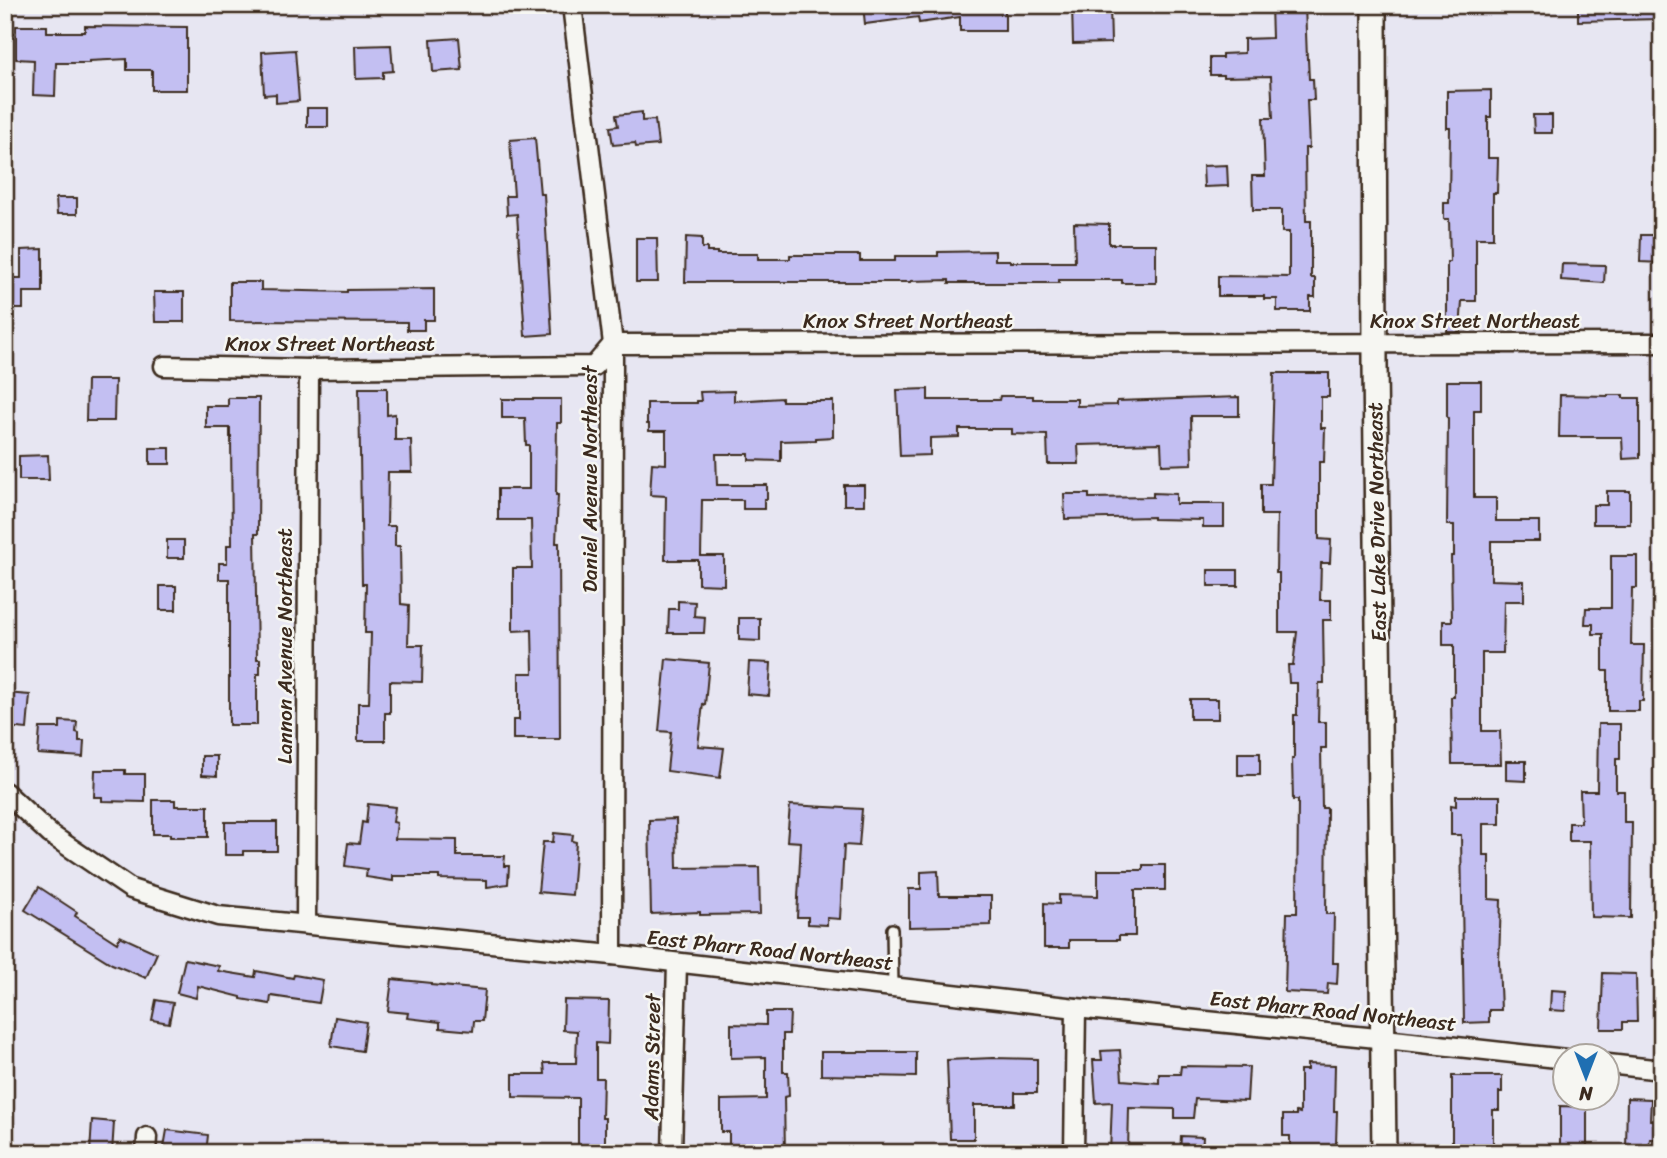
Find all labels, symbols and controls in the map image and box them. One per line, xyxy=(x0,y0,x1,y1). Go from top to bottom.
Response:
street label: Knox Street Northeast xyxy=(803,302,1013,340)
street label: Knox Street Northeast xyxy=(1370,302,1580,340)
street label: Knox Street Northeast xyxy=(225,325,435,363)
street label: Daniel Avenue Northeast xyxy=(571,364,609,593)
street label: East Lake Drive Northeast xyxy=(1356,402,1398,642)
street label: Lannon Avenue Northeast xyxy=(266,528,304,764)
street label: East Pharr Road Northeast xyxy=(645,918,895,982)
street label: East Pharr Road Northeast xyxy=(1208,979,1458,1043)
street label: Adams Street xyxy=(632,992,672,1122)
north arrow xyxy=(1552,1042,1622,1112)
text: N xyxy=(1579,1077,1594,1110)

